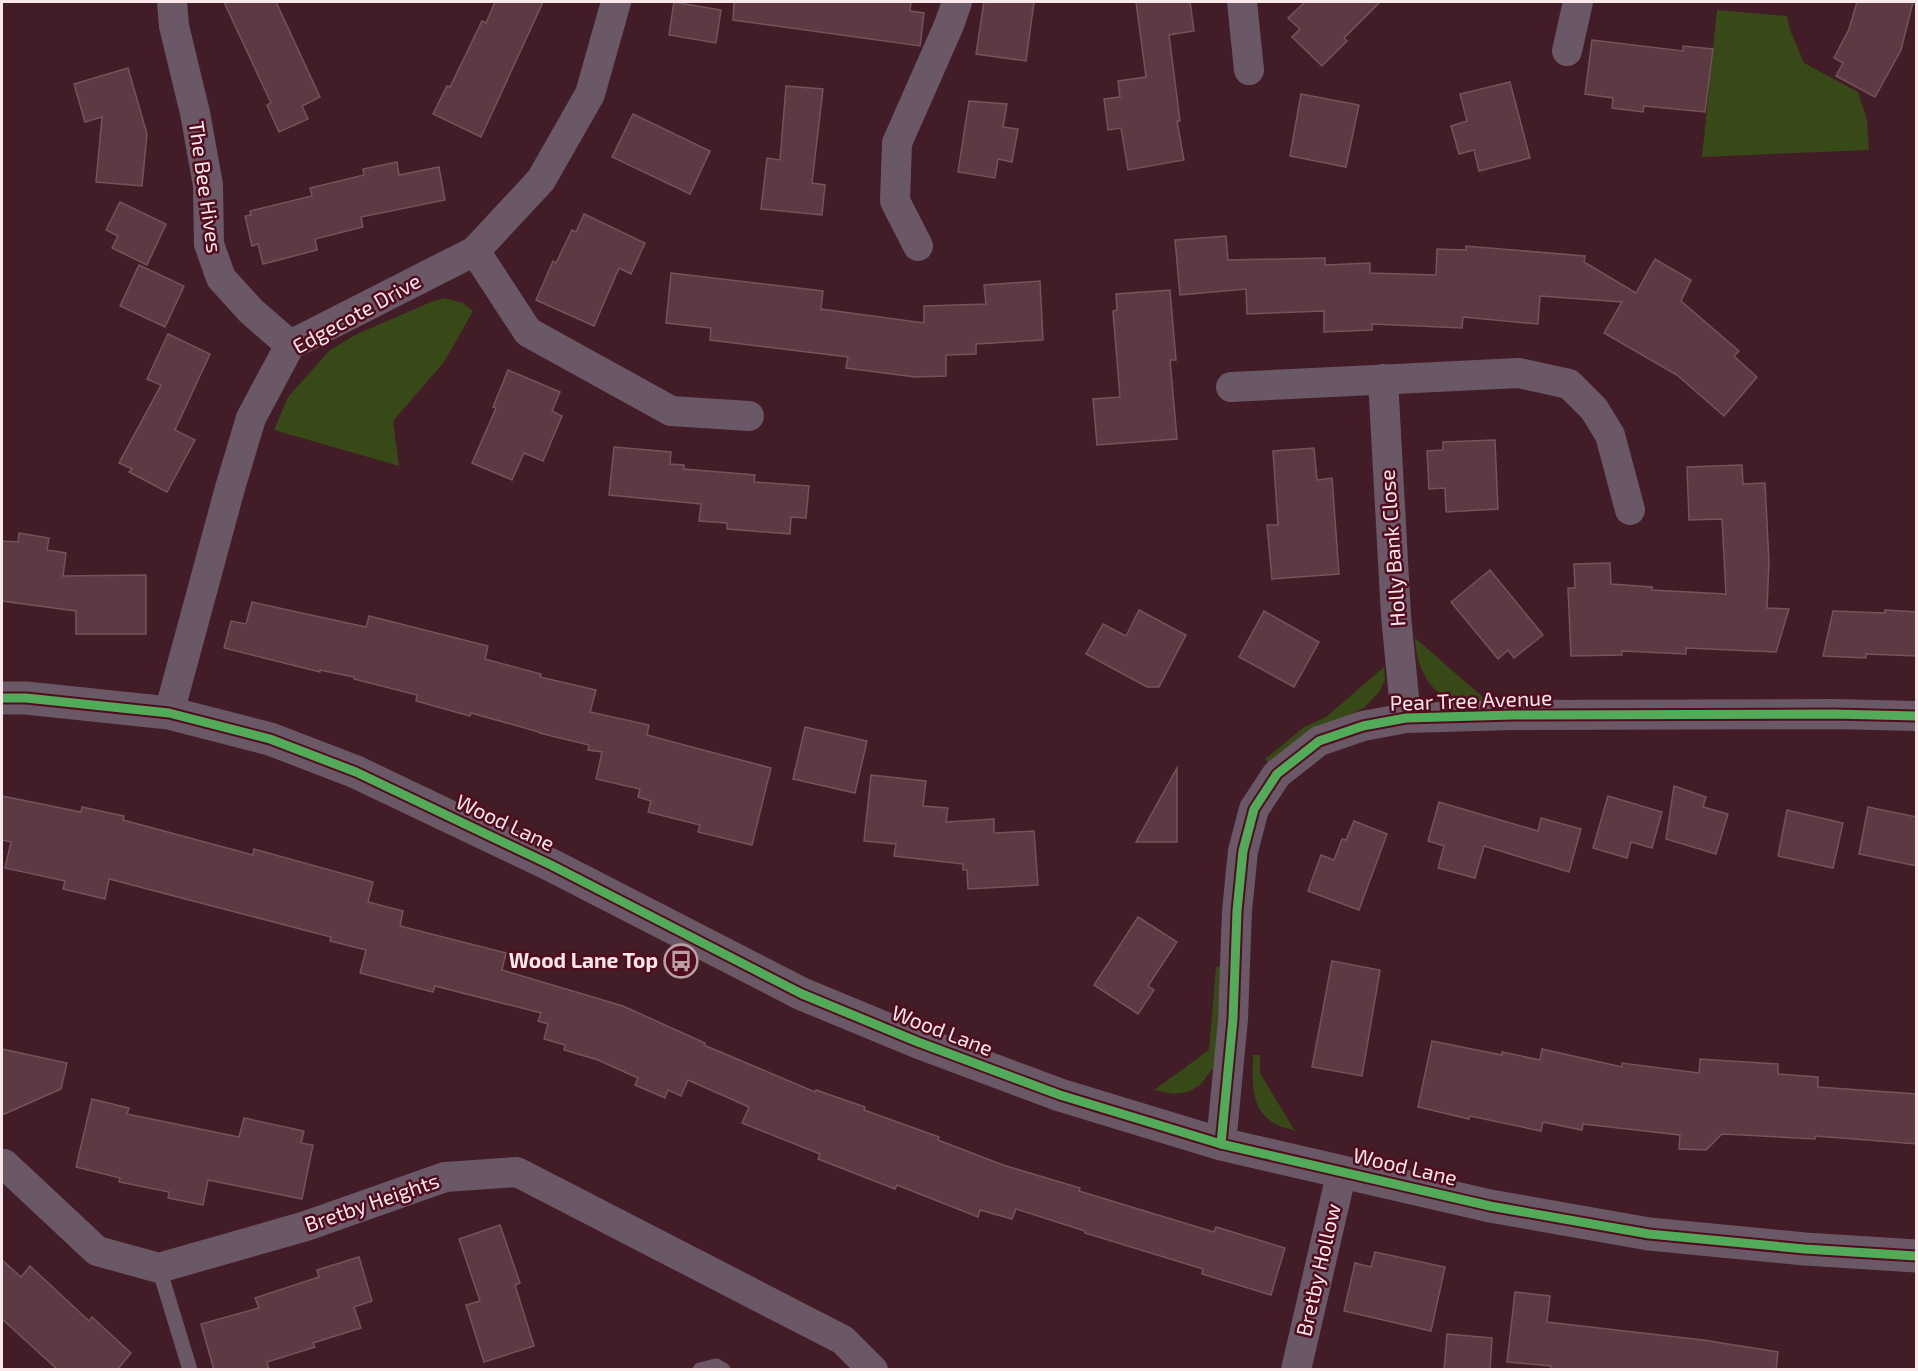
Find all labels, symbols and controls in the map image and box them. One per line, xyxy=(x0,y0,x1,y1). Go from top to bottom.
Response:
street label: The Bee Hives xyxy=(185,119,228,254)
street label: Edgecote Drive xyxy=(288,267,425,358)
street label: Holly Bank Close xyxy=(1374,469,1409,627)
street label: Pear Tree Avenue xyxy=(1389,684,1553,715)
street label: Wood Lane xyxy=(452,788,559,855)
bus stop icon: Wood Lane Top xyxy=(663,943,699,979)
place label: Wood Lane Top xyxy=(509,947,658,972)
street label: Wood Lane xyxy=(889,999,996,1060)
street label: Wood Lane xyxy=(1351,1141,1460,1190)
street label: Bretby Heights xyxy=(301,1167,442,1236)
street label: Bretby Hollow xyxy=(1290,1201,1345,1338)

